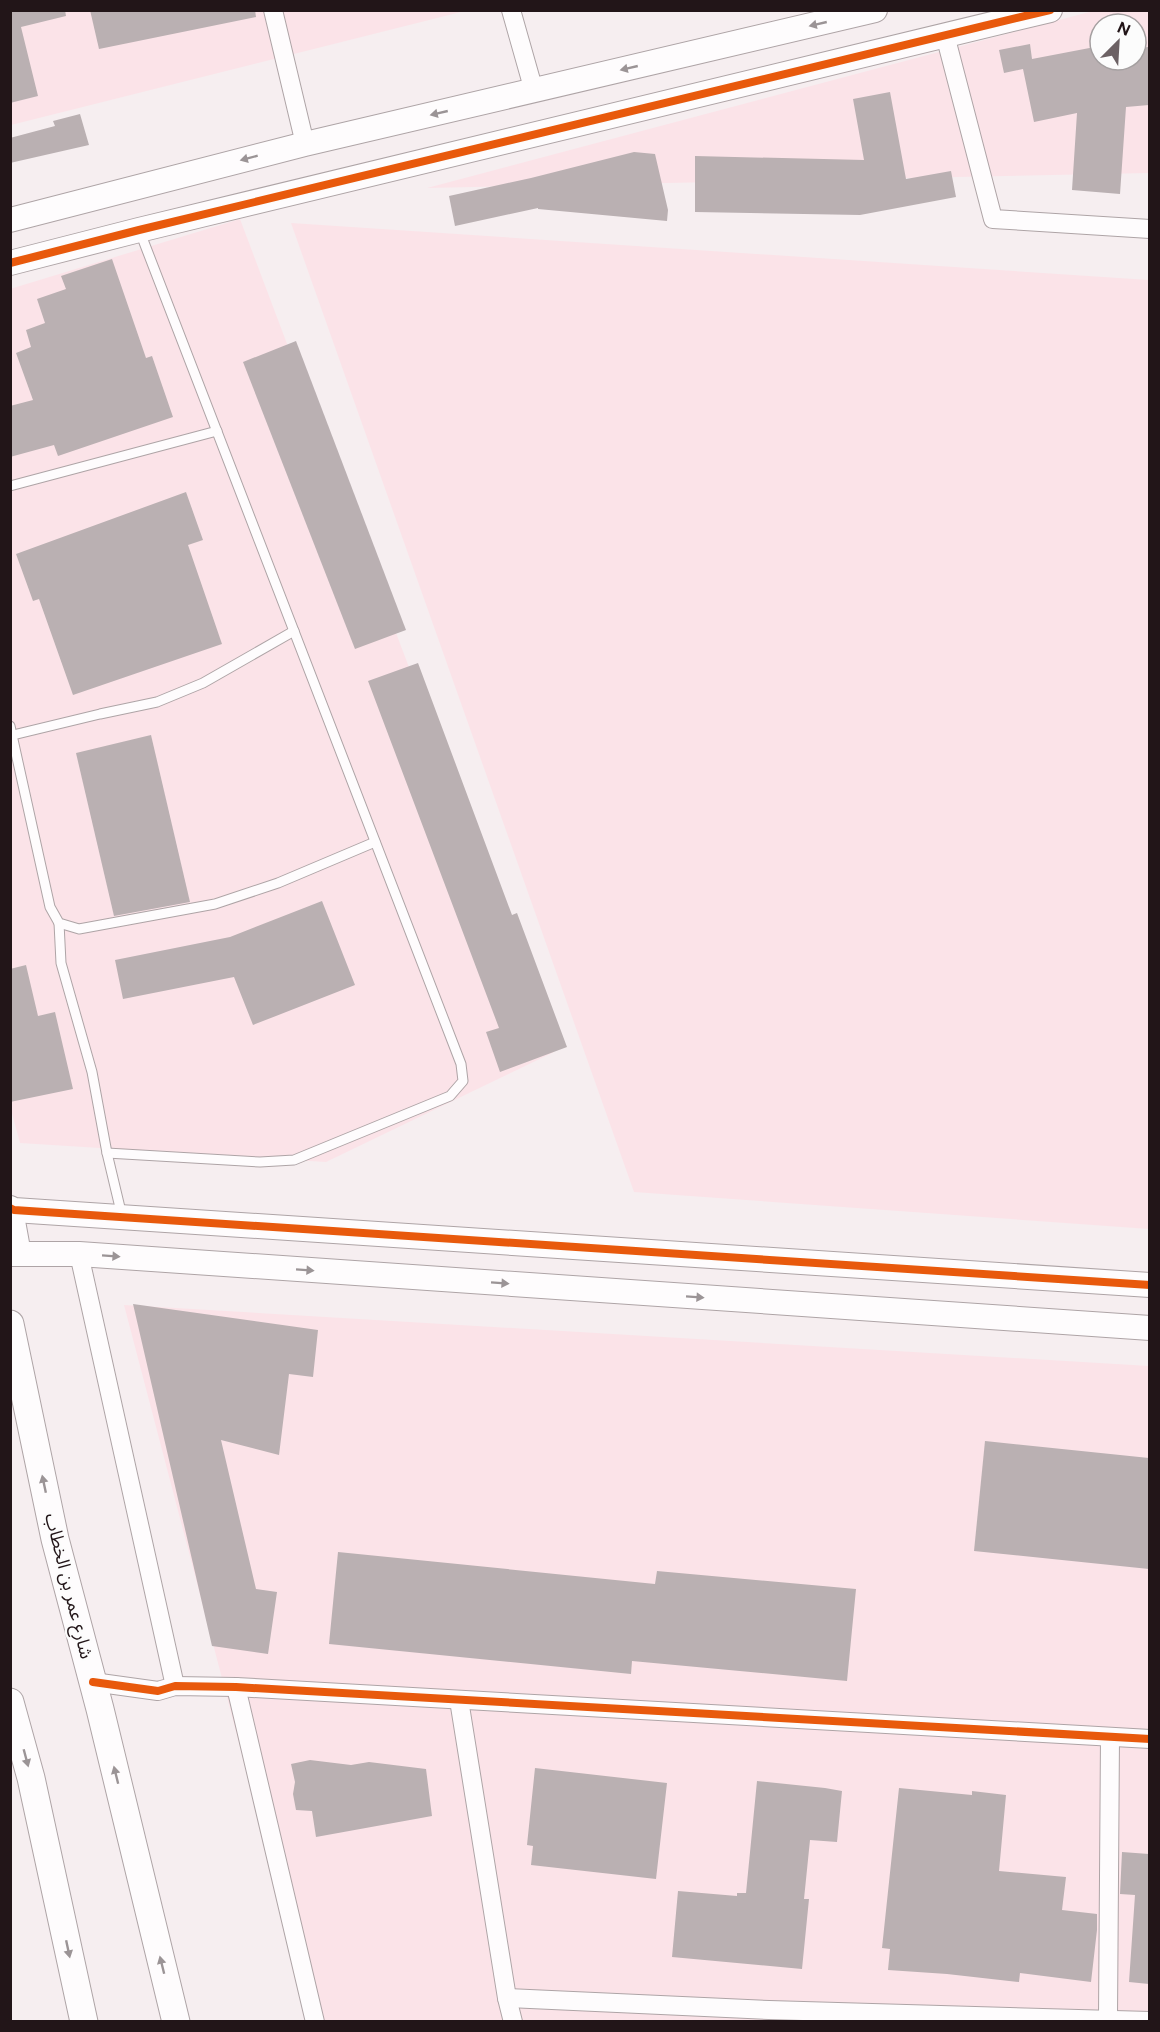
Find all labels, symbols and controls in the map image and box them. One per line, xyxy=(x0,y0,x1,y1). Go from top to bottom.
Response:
north arrow xyxy=(1088,12,1148,72)
text: N xyxy=(1114,18,1133,40)
one-way arrow xyxy=(809,19,828,29)
one-way arrow xyxy=(619,64,638,74)
one-way arrow xyxy=(429,108,448,118)
one-way arrow xyxy=(240,154,258,164)
one-way arrow xyxy=(101,1251,120,1261)
one-way arrow xyxy=(296,1265,315,1274)
one-way arrow xyxy=(490,1278,509,1288)
one-way arrow xyxy=(685,1292,704,1301)
one-way arrow xyxy=(39,1474,48,1493)
street label: شارع عمر بن الخطاب xyxy=(37,1511,98,1662)
one-way arrow xyxy=(22,1749,31,1767)
one-way arrow xyxy=(111,1766,121,1784)
one-way arrow xyxy=(64,1939,74,1958)
one-way arrow xyxy=(156,1955,166,1974)

